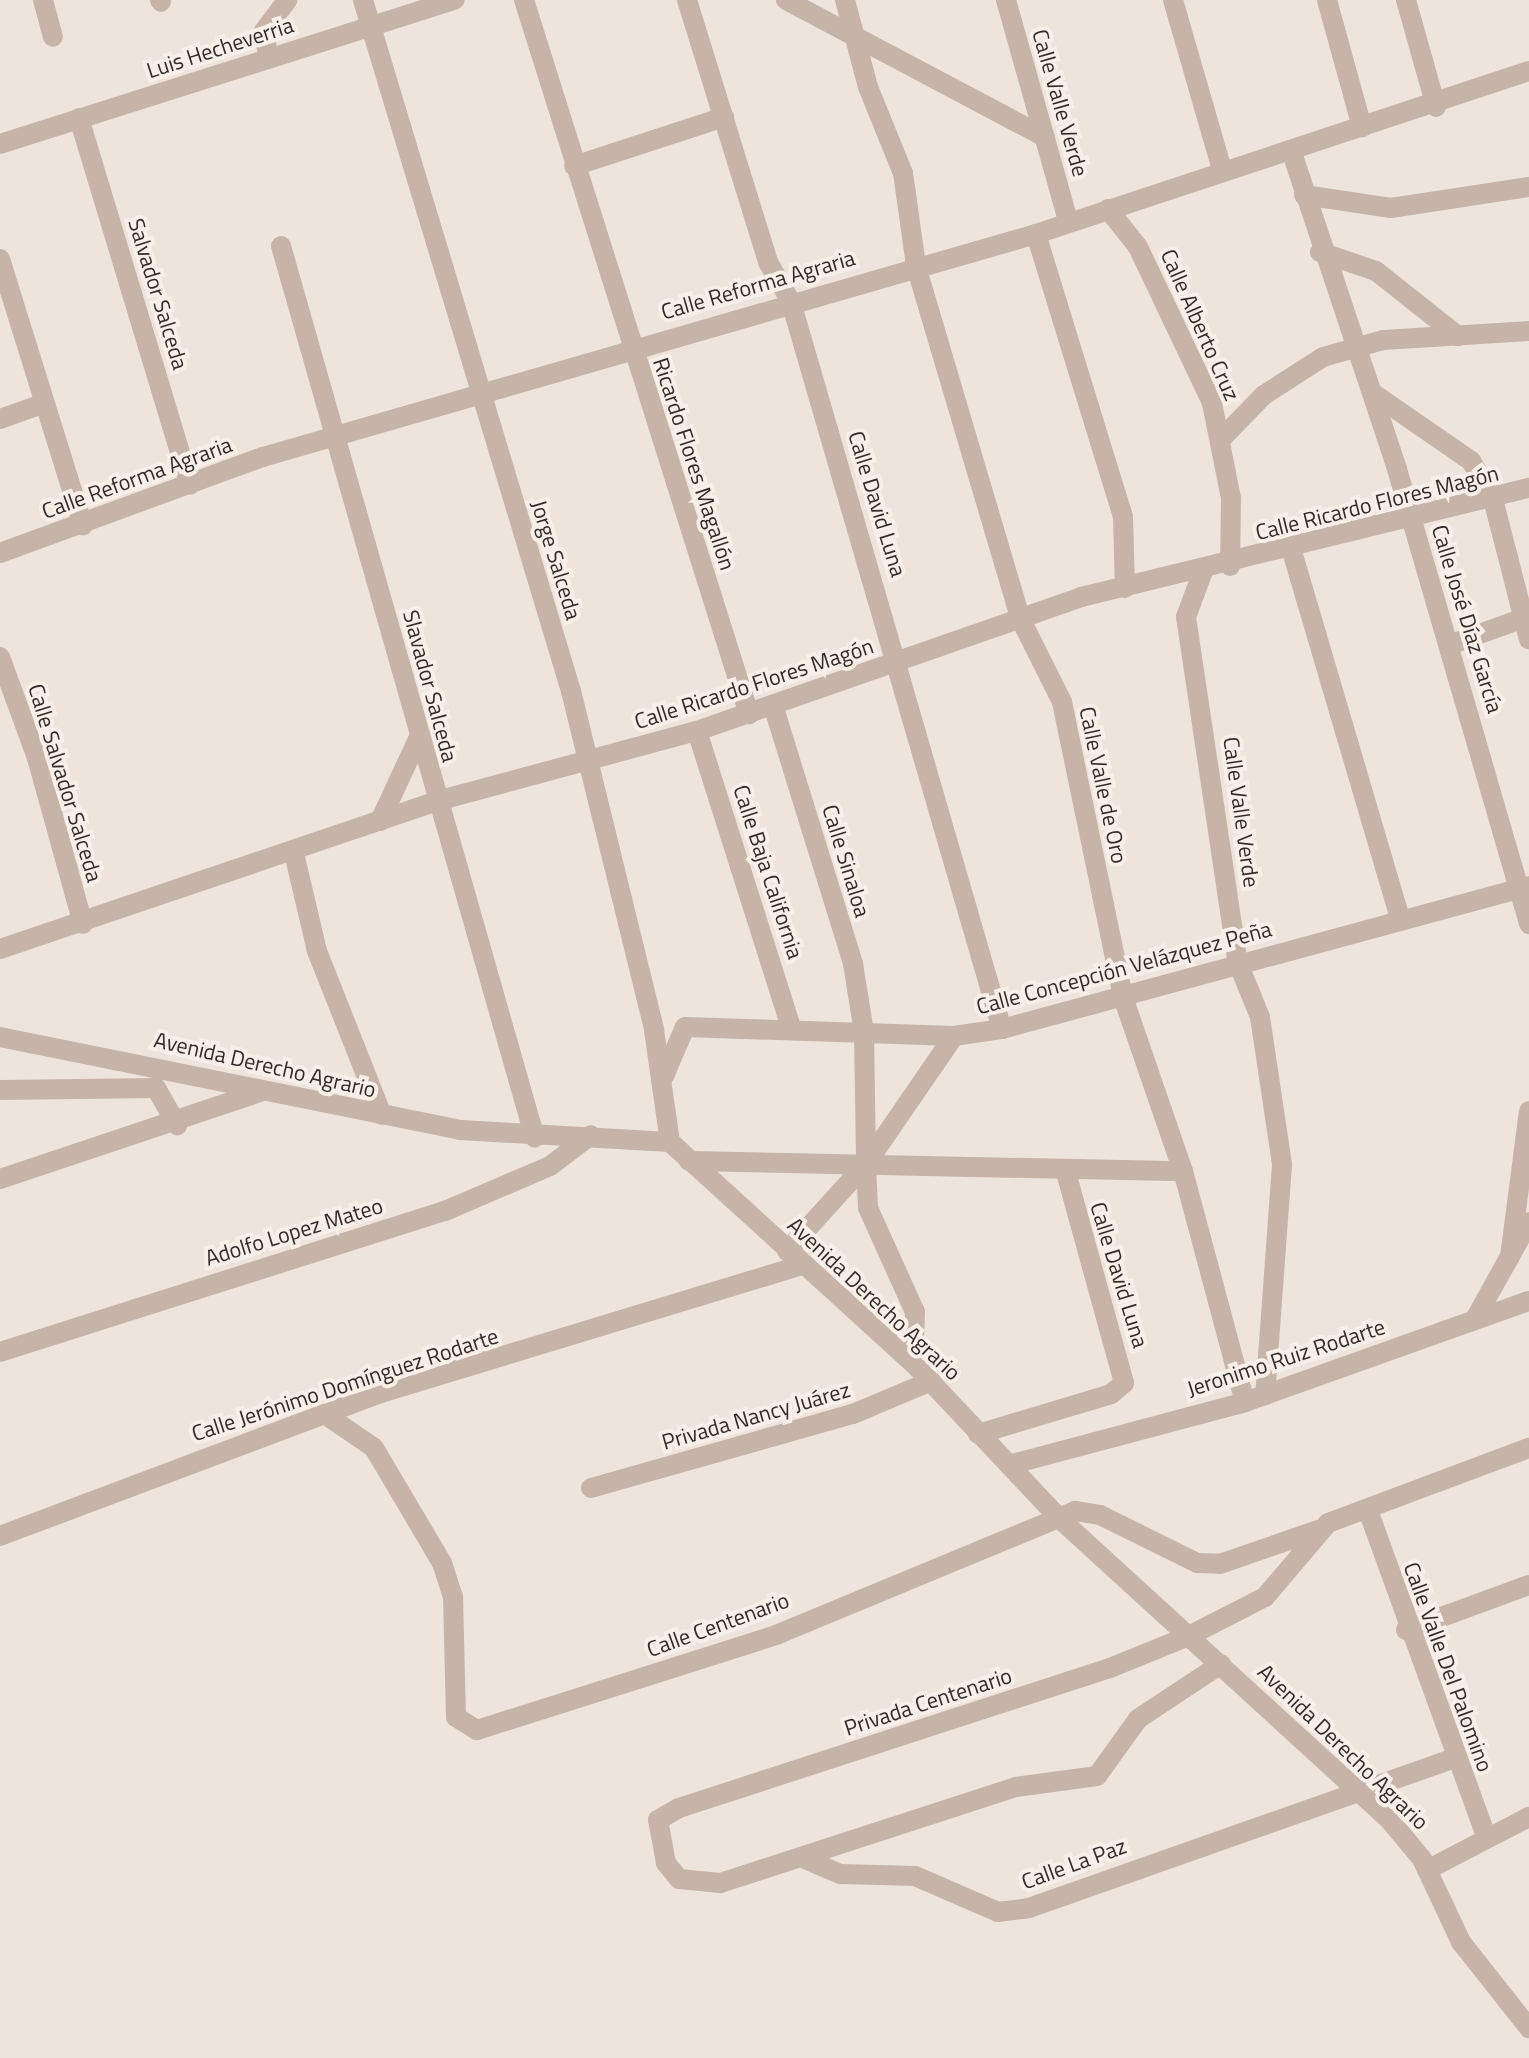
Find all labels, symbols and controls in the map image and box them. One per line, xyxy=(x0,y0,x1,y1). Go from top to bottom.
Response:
street label: Luis Hecheverria xyxy=(143,12,297,84)
street label: Calle Valle Verde xyxy=(1026,26,1094,180)
street label: Salvador Salceda xyxy=(123,215,193,373)
street label: Calle Reforma Agraria xyxy=(658,245,858,325)
street label: Calle Alberto Cruz xyxy=(1155,245,1245,405)
street label: Ricardo Flores Magallón xyxy=(647,355,741,573)
street label: Calle David Luna xyxy=(842,428,912,580)
street label: Calle Reforma Agraria xyxy=(38,431,236,525)
street label: Calle Ricardo Flores Magón xyxy=(1253,460,1501,546)
street label: Jorge Salceda xyxy=(525,497,587,623)
street label: Calle José Díaz García xyxy=(1426,522,1508,716)
street label: Slavador Salceda xyxy=(397,607,463,765)
street label: Calle Ricardo Flores Magón xyxy=(631,633,877,735)
street label: Calle Salvador Salceda xyxy=(22,681,108,885)
street label: Calle Valle de Oro xyxy=(1074,704,1132,866)
street label: Calle Valle Verde xyxy=(1217,735,1265,889)
street label: Calle Baja California xyxy=(727,782,809,962)
street label: Calle Sinaloa xyxy=(816,801,876,921)
street label: Calle Concepción Velázquez Peña xyxy=(974,916,1274,1020)
street label: Avenida Derecho Agrario xyxy=(151,1027,379,1103)
street label: Adolfo Lopez Mateo xyxy=(202,1192,386,1272)
street label: Calle David Luna xyxy=(1084,1199,1154,1351)
street label: Avenida Derecho Agrario xyxy=(782,1212,966,1386)
street label: Jeronimo Ruiz Rodarte xyxy=(1184,1314,1388,1402)
street label: Calle Jerónimo Domínguez Rodarte xyxy=(188,1323,502,1447)
street label: Privada Nancy Juárez xyxy=(659,1376,853,1456)
street label: Calle Valle Del Palomino xyxy=(1398,1559,1498,1775)
street label: Calle Centenario xyxy=(643,1587,793,1663)
street label: Avenida Derecho Agrario xyxy=(1252,1659,1434,1835)
street label: Privada Centenario xyxy=(841,1662,1015,1742)
street label: Calle La Paz xyxy=(1018,1833,1130,1895)

